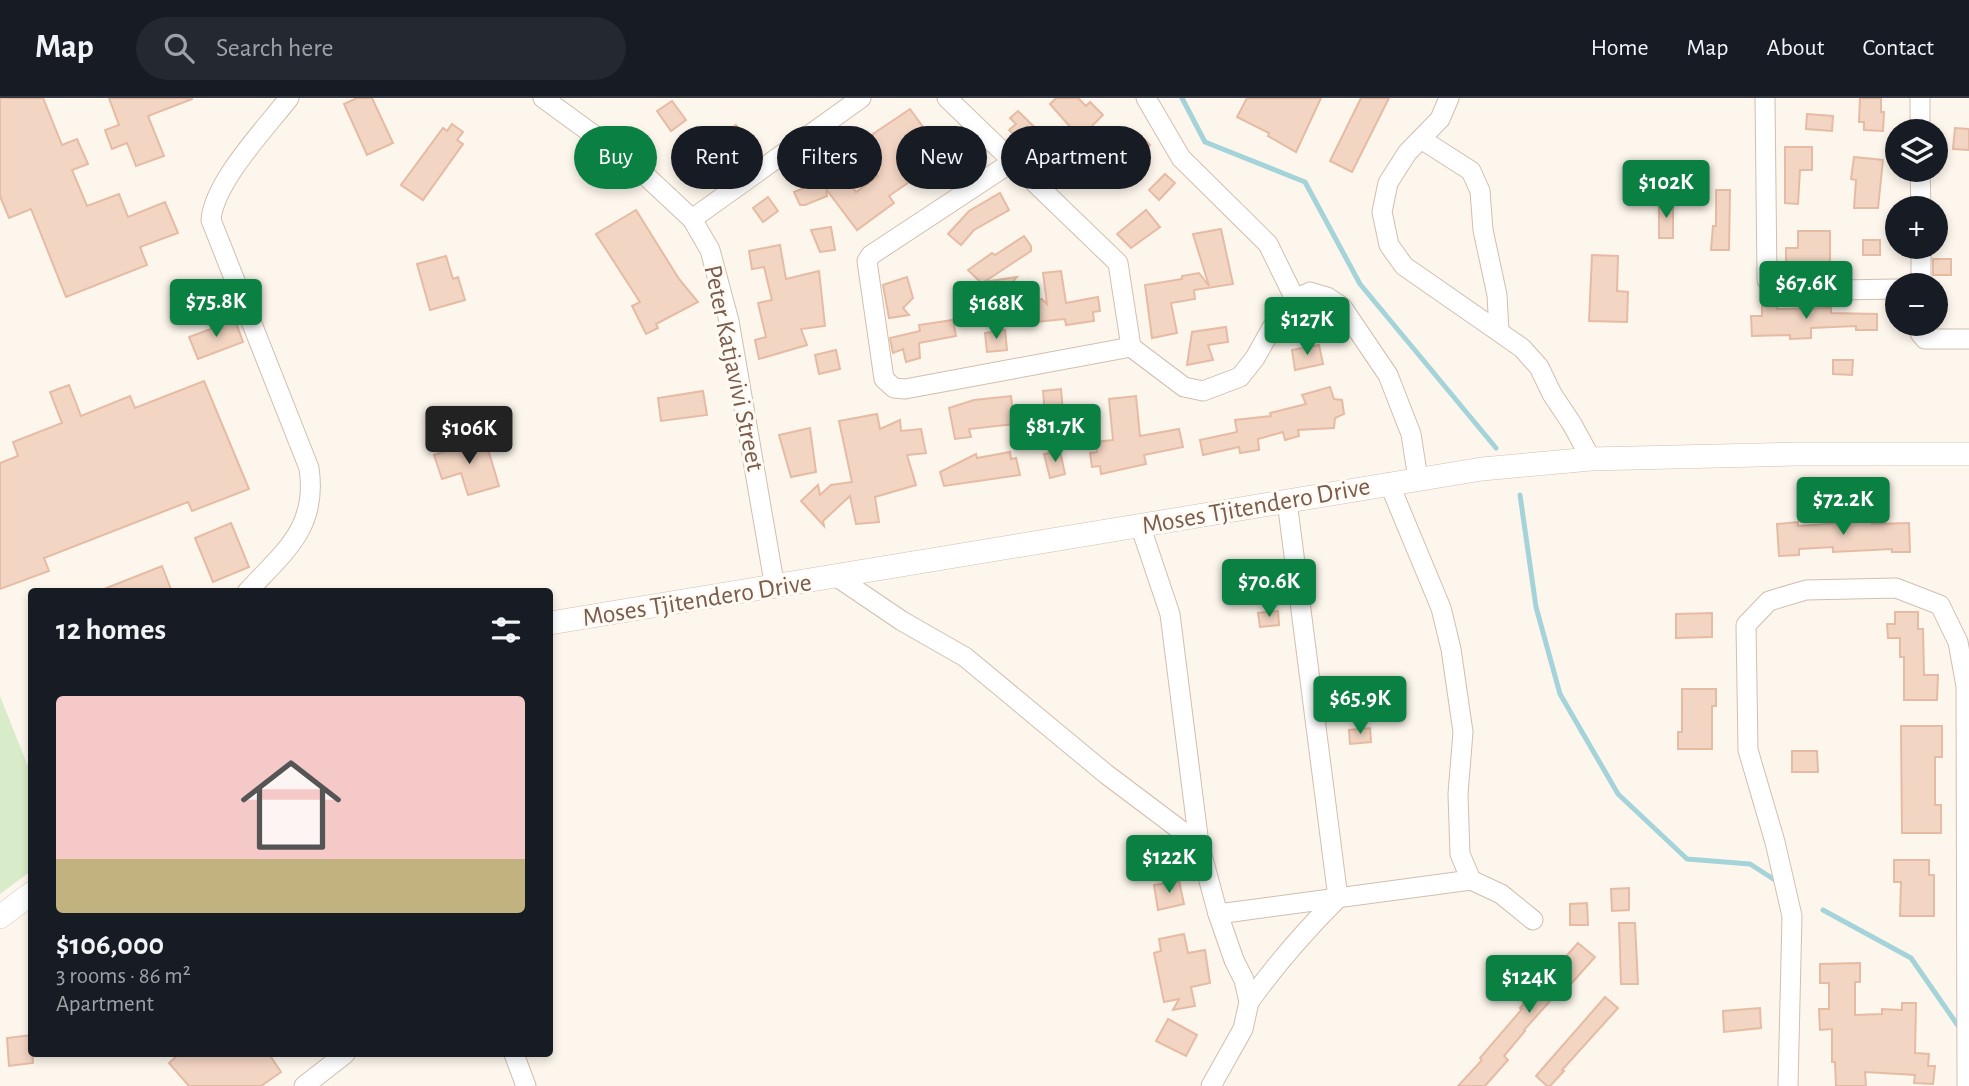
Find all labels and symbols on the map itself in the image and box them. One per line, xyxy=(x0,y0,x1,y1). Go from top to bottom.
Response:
pin: $102K xyxy=(1617,160,1715,220)
pin: $67.6K xyxy=(1749,262,1863,321)
street label: Peter Katjavivi Street xyxy=(699,263,769,473)
pin: $75.8K xyxy=(159,280,273,339)
pin: $168K xyxy=(947,282,1045,341)
pin: $127K xyxy=(1258,298,1356,357)
pin: $81.7K xyxy=(998,404,1112,464)
pin: $106K xyxy=(420,406,518,466)
street label: Moses Tjitendero Drive xyxy=(1140,473,1372,539)
pin: $72.2K xyxy=(1786,478,1900,537)
pin: $70.6K xyxy=(1212,560,1326,619)
street label: Moses Tjitendero Drive xyxy=(581,569,813,631)
pin: $65.9K xyxy=(1303,676,1417,736)
pin: $122K xyxy=(1120,836,1218,895)
pin: $124K xyxy=(1480,956,1578,1015)

